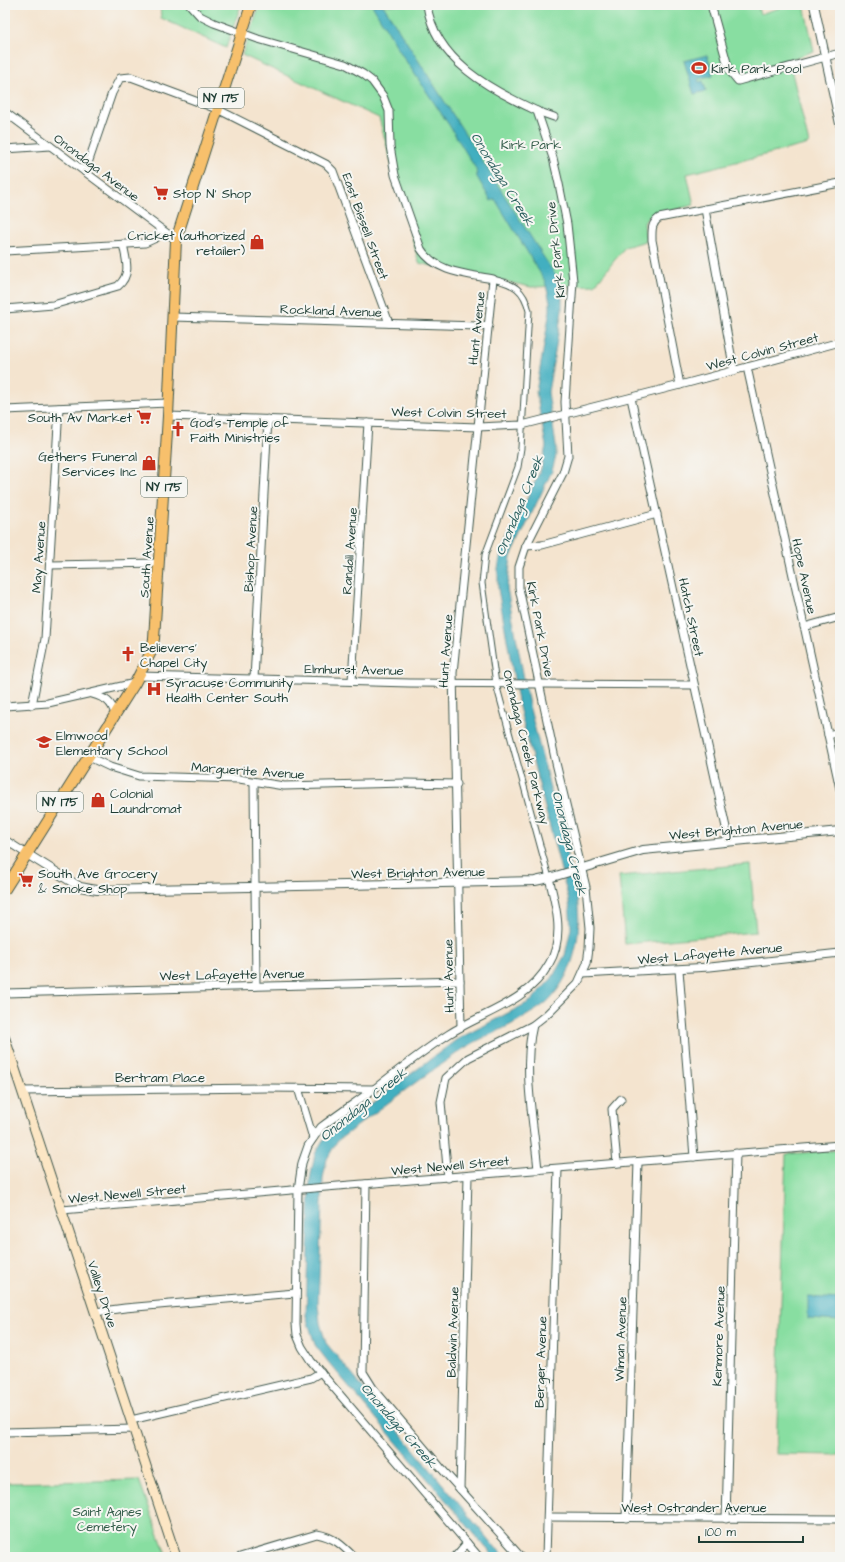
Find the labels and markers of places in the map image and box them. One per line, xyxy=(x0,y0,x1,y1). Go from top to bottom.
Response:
sports icon: Kirk Park Pool xyxy=(690,59,708,77)
place label: Kirk Park Pool xyxy=(711,60,801,78)
supermarket icon: Stop N' Shop xyxy=(152,184,170,202)
place label: Stop N' Shop xyxy=(173,185,251,203)
place label: Cricket (authorized retailer) xyxy=(128,227,245,260)
shop icon: Cricket (authorized retailer) xyxy=(248,233,266,251)
supermarket icon: South Av Market xyxy=(135,408,153,426)
place label: South Av Market xyxy=(28,409,133,427)
place label: God's Temple of Faith Ministries xyxy=(190,414,289,447)
church icon: God's Temple of Faith Ministries xyxy=(169,420,187,438)
place label: Gethers Funeral Services Inc xyxy=(38,448,137,481)
shop icon: Gethers Funeral Services Inc xyxy=(140,454,158,472)
place label: Believers' Chapel City xyxy=(140,639,207,673)
church icon: Believers' Chapel City xyxy=(119,645,137,663)
place label: Syracuse Community Health Center South xyxy=(166,674,293,707)
hospital icon: Syracuse Community Health Center South xyxy=(145,680,163,698)
place label: Elmwood Elementary School xyxy=(56,727,168,761)
school or university icon: Elmwood Elementary School xyxy=(35,733,53,751)
place label: Colonial Laundromat xyxy=(110,785,183,818)
shop icon: Colonial Laundromat xyxy=(89,791,107,809)
place label: South Ave Grocery & Smoke Shop xyxy=(38,865,158,898)
supermarket icon: South Ave Grocery & Smoke Shop xyxy=(17,871,35,889)

